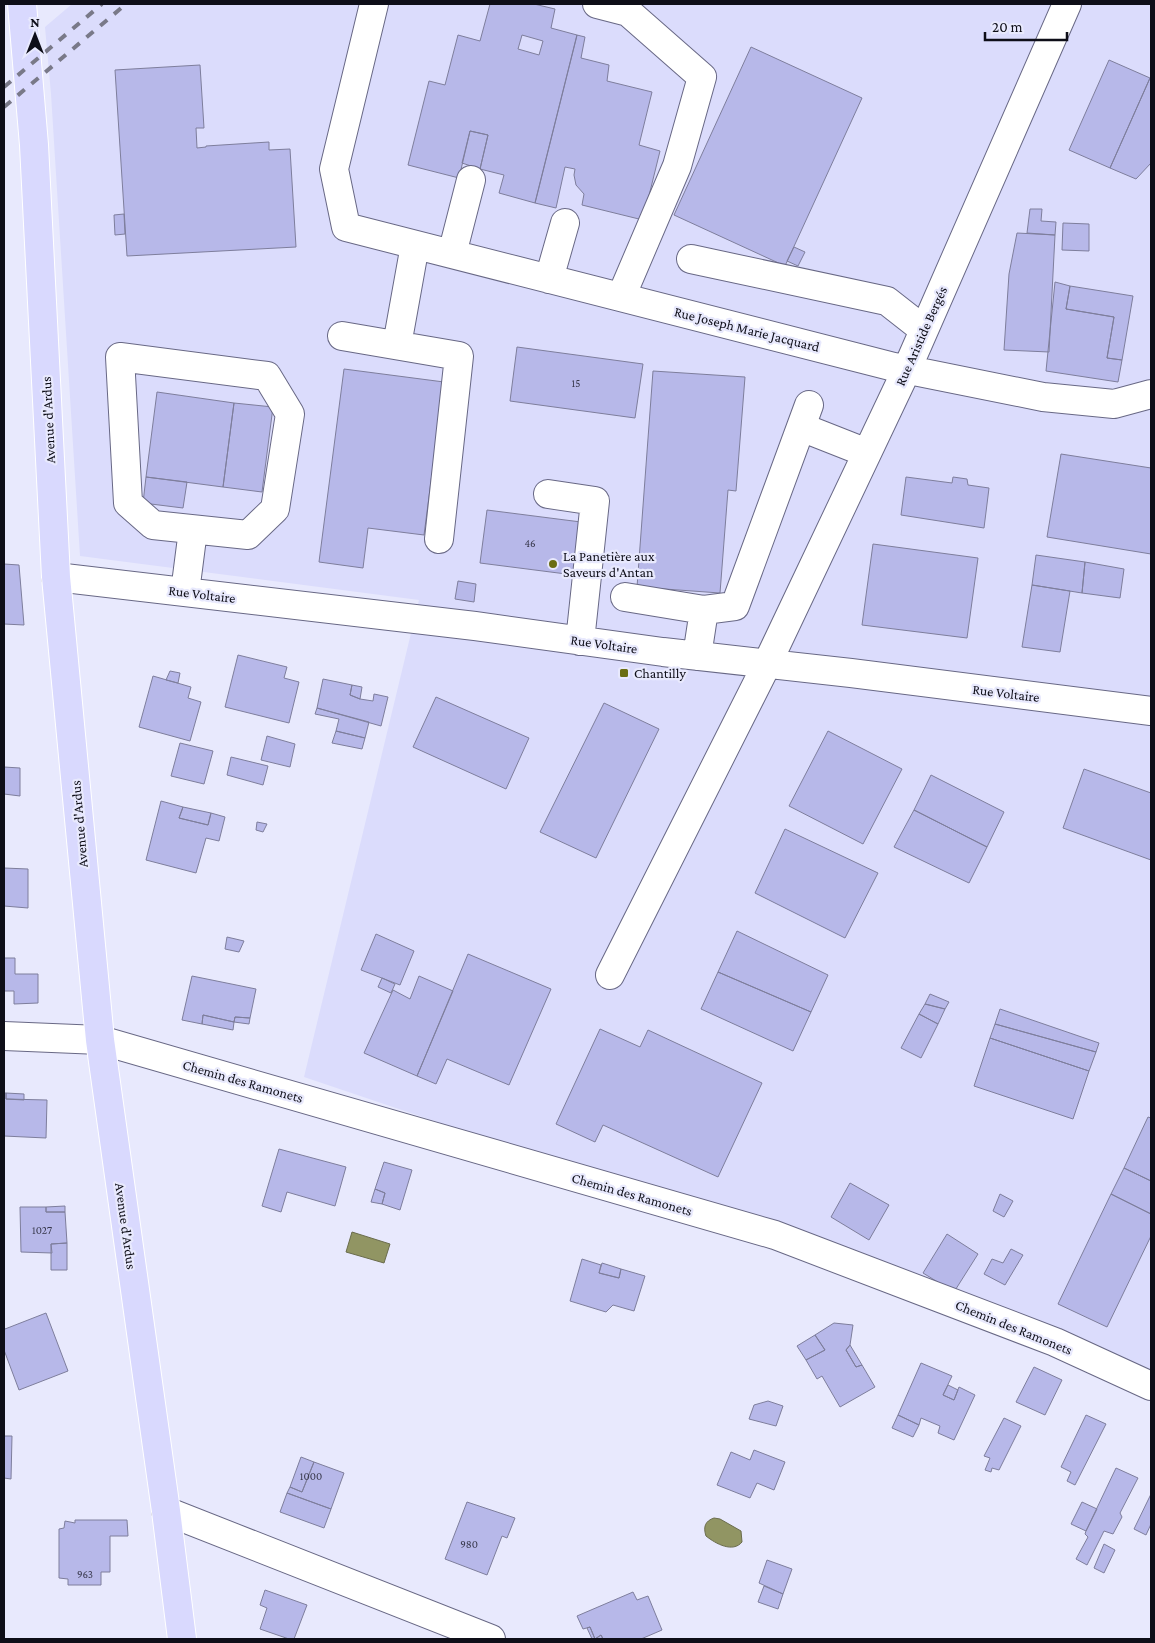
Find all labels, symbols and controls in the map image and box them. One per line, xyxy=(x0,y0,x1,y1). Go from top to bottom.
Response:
north arrow xyxy=(10,10,60,60)
scale bar xyxy=(985,10,1068,42)
text: N xyxy=(30,14,40,30)
text: 20 m xyxy=(992,19,1023,35)
street label: Rue Aristide Bergés xyxy=(892,284,950,388)
street label: Rue Joseph Marie Jacquard xyxy=(673,303,822,355)
street label: Avenue d'Ardus xyxy=(38,376,58,464)
house number: 15 xyxy=(572,377,580,389)
house number: 46 xyxy=(524,537,536,549)
place label: La Panetière aux Saveurs d'Antan xyxy=(563,548,655,580)
marker: La Panetière aux Saveurs d'Antan xyxy=(547,558,559,570)
street label: Rue Voltaire xyxy=(168,582,236,606)
street label: Rue Voltaire xyxy=(570,631,638,657)
place label: Chantilly xyxy=(634,665,686,681)
marker: Chantilly xyxy=(618,667,630,679)
street label: Rue Voltaire xyxy=(972,681,1040,705)
street label: Avenue d'Ardus xyxy=(67,780,91,868)
street label: Chemin des Ramonets xyxy=(181,1056,305,1106)
street label: Chemin des Ramonets xyxy=(570,1169,694,1219)
street label: Avenue d'Ardus xyxy=(112,1182,140,1270)
house number: 1027 xyxy=(32,1224,52,1236)
street label: Chemin des Ramonets xyxy=(953,1296,1075,1358)
house number: 1000 xyxy=(300,1470,322,1482)
house number: 980 xyxy=(460,1538,478,1550)
house number: 963 xyxy=(77,1568,93,1580)

